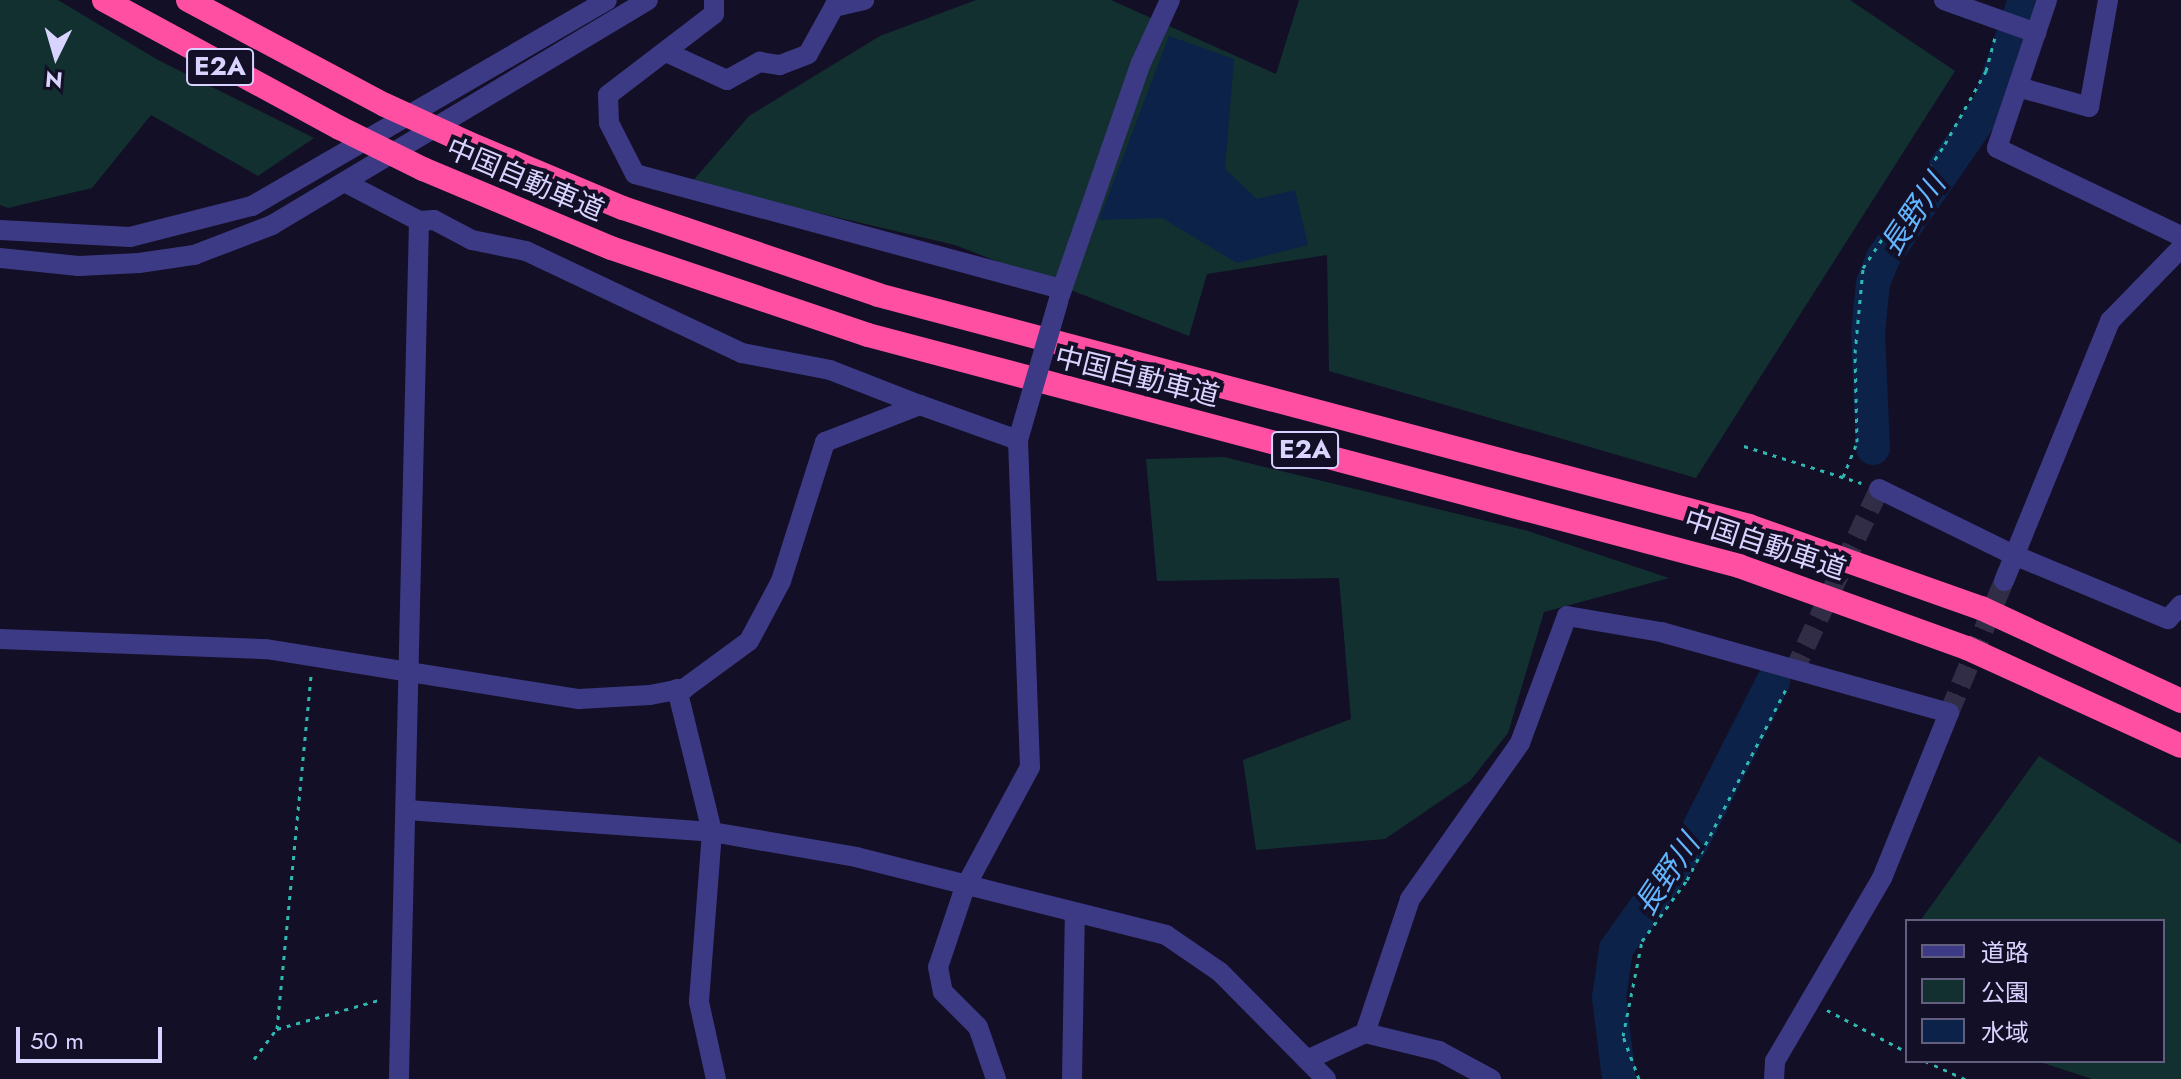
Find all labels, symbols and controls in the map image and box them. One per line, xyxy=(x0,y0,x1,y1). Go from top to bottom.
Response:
north arrow xyxy=(16,16,96,96)
road number: E2A xyxy=(186,45,254,89)
text: N xyxy=(44,63,64,97)
street label: 中国自動車道 xyxy=(441,132,609,228)
water label: 長野川 xyxy=(1873,168,1953,262)
street label: 中国自動車道 xyxy=(1051,340,1223,414)
road number: E2A xyxy=(1271,428,1339,472)
street label: 中国自動車道 xyxy=(1680,503,1850,587)
water label: 長野川 xyxy=(1627,828,1707,922)
legend xyxy=(1905,919,2165,1063)
text: 道路 xyxy=(1981,935,2029,970)
text: 公園 xyxy=(1981,975,2029,1010)
scale bar xyxy=(20,1011,166,1061)
text: 水域 xyxy=(1981,1015,2029,1050)
text: 50 m xyxy=(30,1023,84,1058)

